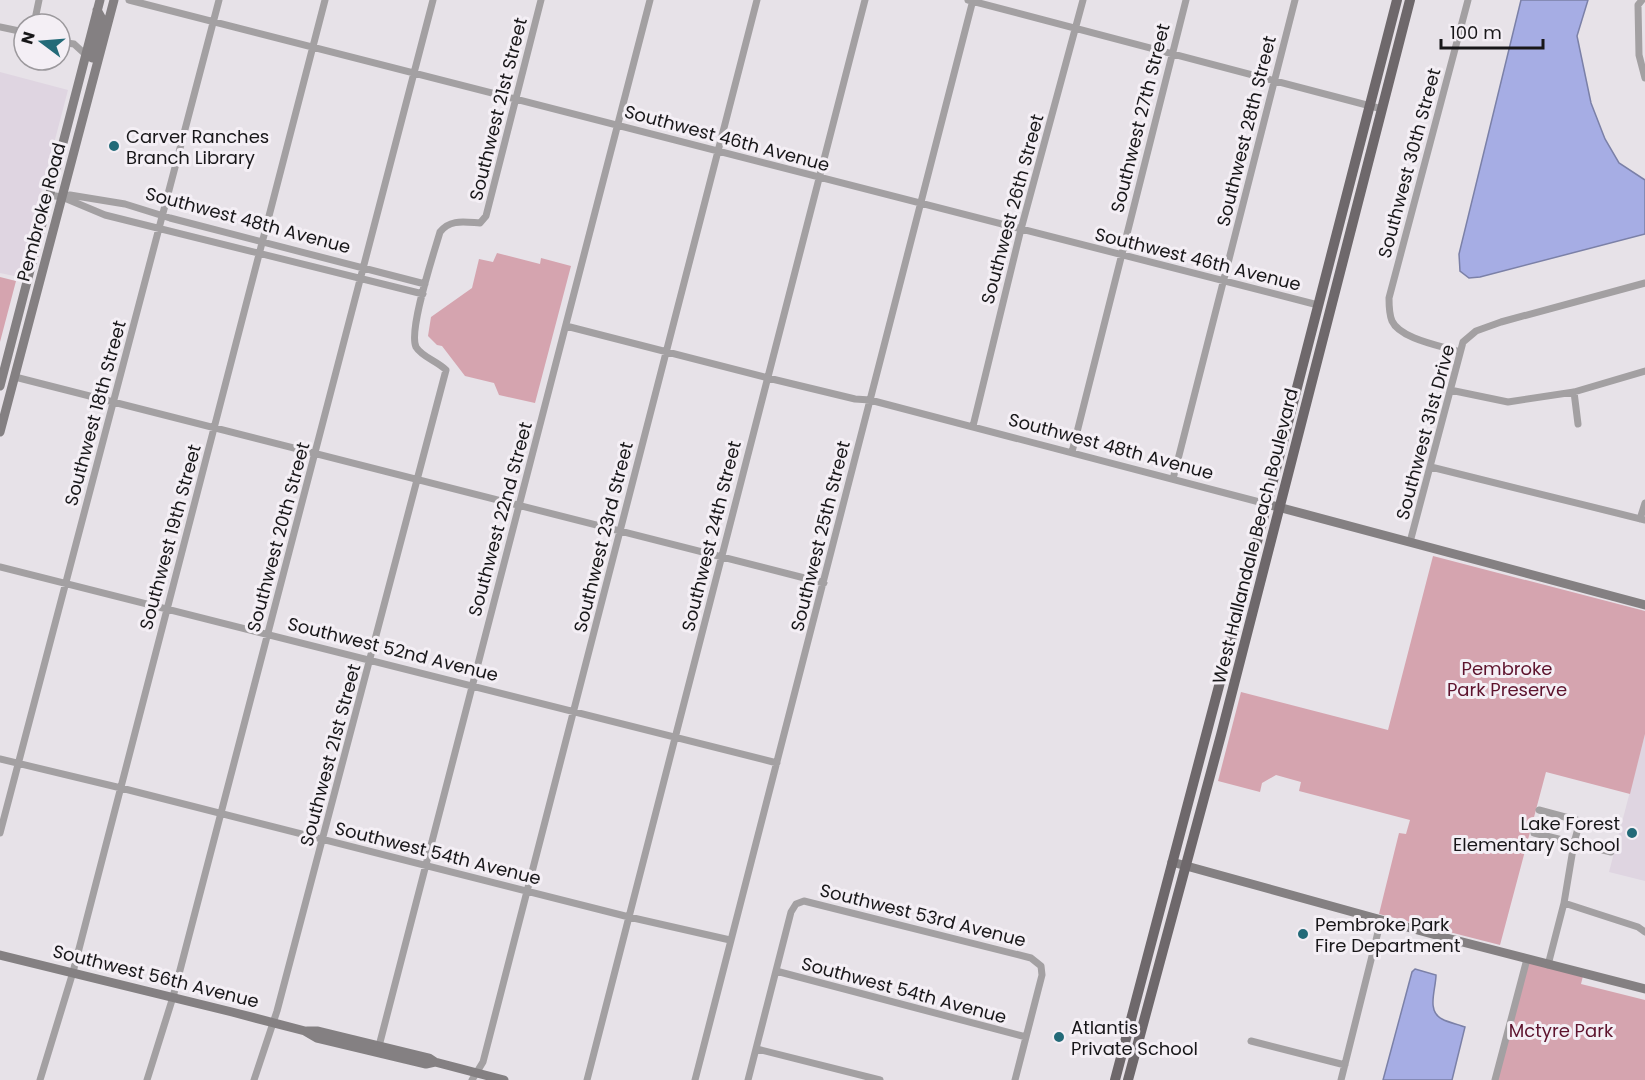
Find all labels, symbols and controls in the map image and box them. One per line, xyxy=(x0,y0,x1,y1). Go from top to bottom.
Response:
north arrow xyxy=(12,12,72,72)
scale bar xyxy=(1441,12,1543,50)
street label: Southwest 21st Street xyxy=(463,15,533,203)
text: 100 m xyxy=(1450,20,1502,45)
street label: Southwest 27th Street xyxy=(1104,21,1176,215)
text: N xyxy=(15,29,41,47)
street label: Southwest 28th Street xyxy=(1210,33,1282,229)
street label: Southwest 30th Street xyxy=(1372,65,1446,261)
street label: Southwest 46th Avenue xyxy=(622,99,832,177)
street label: Southwest 26th Street xyxy=(975,111,1049,307)
place label: Carver Ranches Branch Library xyxy=(126,124,269,170)
marker: Carver Ranches Branch Library xyxy=(107,139,121,153)
street label: Pembroke Road xyxy=(10,140,72,284)
street label: Southwest 48th Avenue xyxy=(143,181,353,259)
street label: Southwest 46th Avenue xyxy=(1092,221,1304,297)
street label: Southwest 18th Street xyxy=(58,317,132,509)
street label: Southwest 31st Drive xyxy=(1390,342,1460,522)
street label: West Hallandale Beach Boulevard xyxy=(1206,386,1304,686)
street label: Southwest 48th Avenue xyxy=(1006,407,1216,485)
street label: Southwest 22nd Street xyxy=(462,419,538,619)
street label: Southwest 24th Street xyxy=(675,438,747,634)
street label: Southwest 25th Street xyxy=(784,438,856,634)
street label: Southwest 20th Street xyxy=(241,439,315,635)
street label: Southwest 23rd Street xyxy=(567,439,639,635)
street label: Southwest 19th Street xyxy=(133,441,207,633)
street label: Southwest 52nd Avenue xyxy=(285,611,501,687)
park label: Pembroke Park Preserve xyxy=(1447,656,1567,702)
street label: Southwest 21st Street xyxy=(294,661,366,849)
place label: Lake Forest Elementary School xyxy=(1453,811,1620,857)
street label: Southwest 54th Avenue xyxy=(332,815,544,891)
marker: Lake Forest Elementary School xyxy=(1625,826,1639,840)
street label: Southwest 53rd Avenue xyxy=(817,877,1029,953)
place label: Pembroke Park Fire Department xyxy=(1315,912,1460,958)
marker: Pembroke Park Fire Department xyxy=(1296,927,1310,941)
street label: Southwest 56th Avenue xyxy=(50,938,262,1014)
street label: Southwest 54th Avenue xyxy=(799,951,1009,1029)
place label: Atlantis Private School xyxy=(1071,1015,1198,1061)
park label: Mctyre Park xyxy=(1509,1018,1614,1043)
marker: Atlantis Private School xyxy=(1052,1030,1066,1044)

